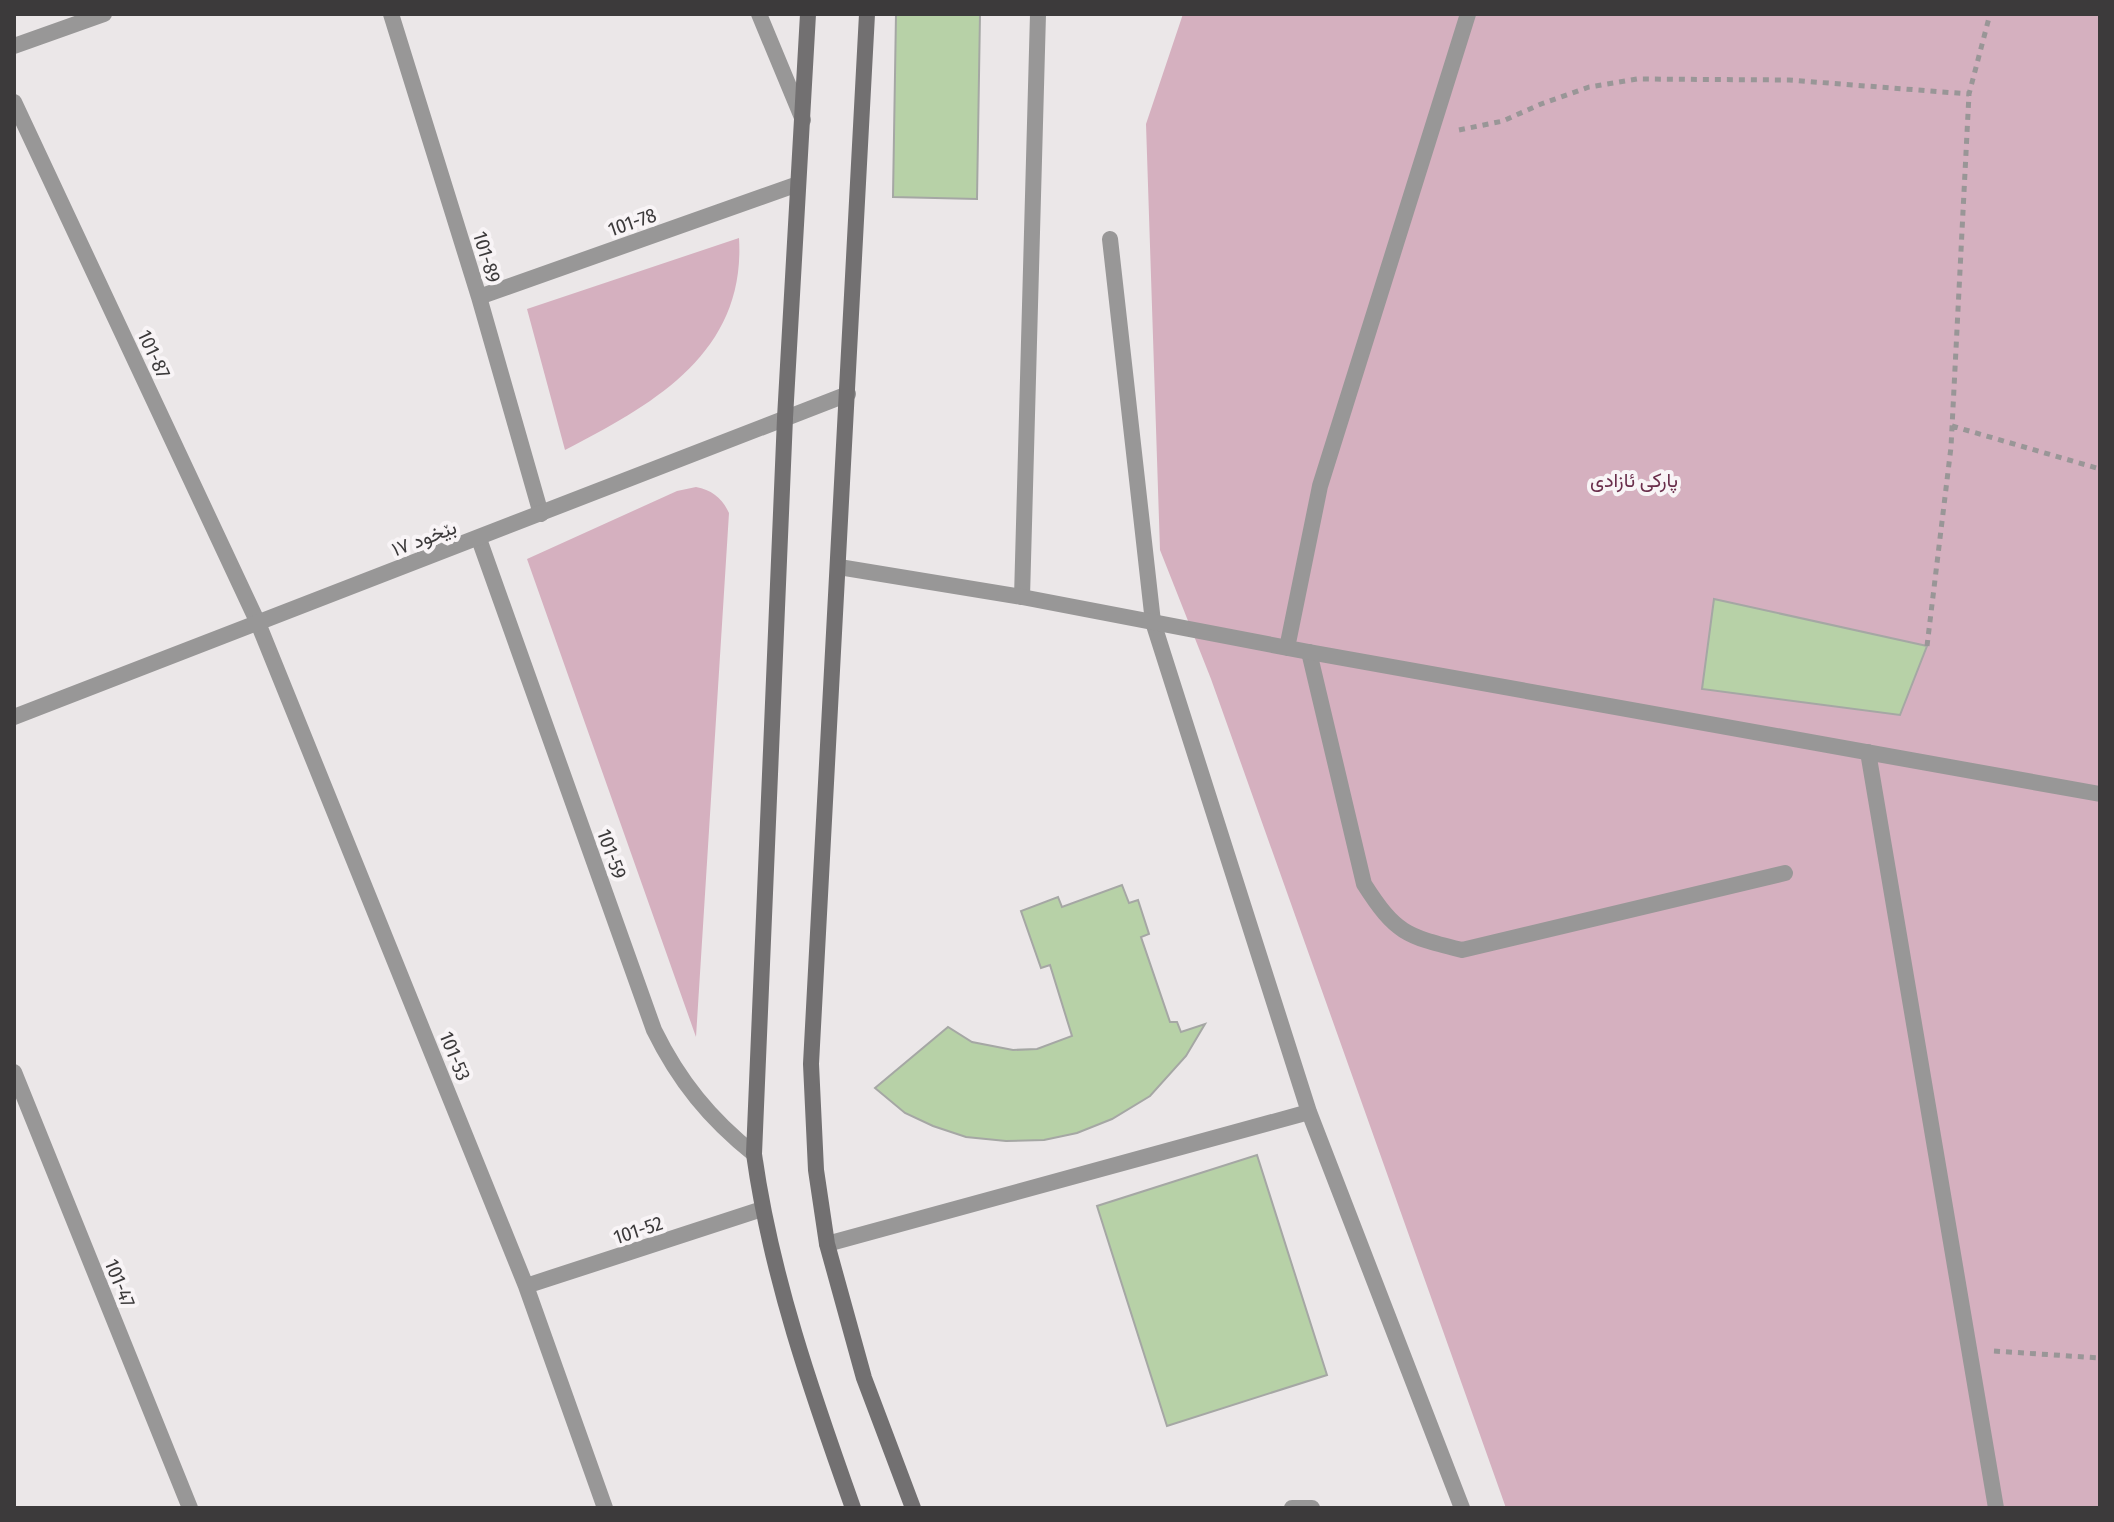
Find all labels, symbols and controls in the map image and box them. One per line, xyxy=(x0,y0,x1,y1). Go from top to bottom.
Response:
street label: 101-78 xyxy=(605,203,659,241)
street label: 101-89 xyxy=(468,228,506,286)
street label: 101-87 xyxy=(132,326,176,382)
park label: پارکی ئازادی xyxy=(1590,468,1678,494)
street label: بێخود ١٧ xyxy=(388,515,460,562)
street label: 101-59 xyxy=(592,826,632,882)
street label: 101-53 xyxy=(434,1028,476,1084)
street label: 101-52 xyxy=(610,1211,666,1249)
street label: 101-47 xyxy=(99,1255,141,1311)

